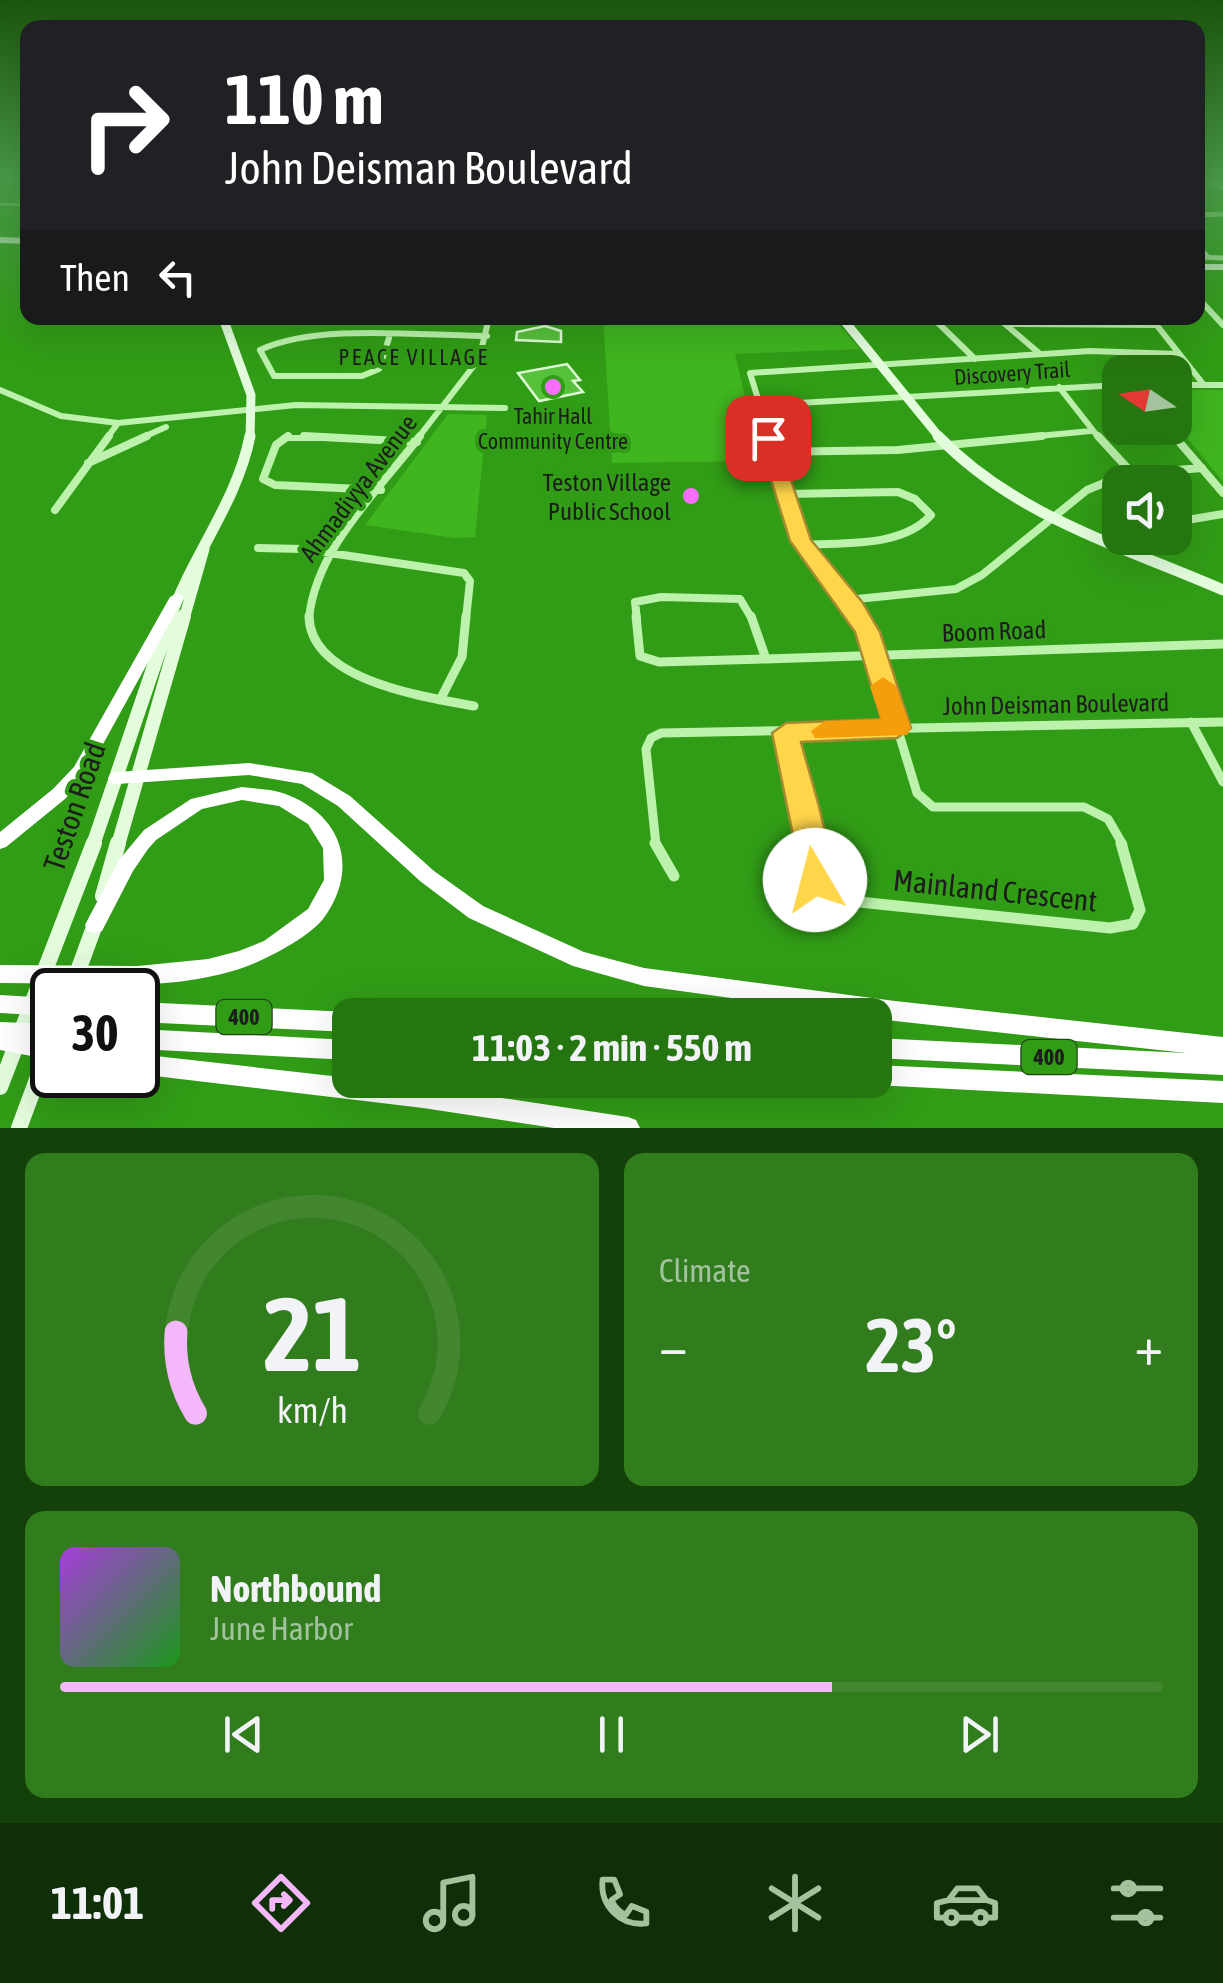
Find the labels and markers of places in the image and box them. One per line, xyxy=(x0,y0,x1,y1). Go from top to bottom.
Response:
marker: Tahir Hall Community Centre xyxy=(542,376,564,398)
pin xyxy=(726,396,811,481)
place label: Tahir Hall Community Centre xyxy=(478,403,628,454)
place label: Teston Village Public School xyxy=(543,468,671,525)
marker: Teston Village Public School xyxy=(680,485,702,507)

